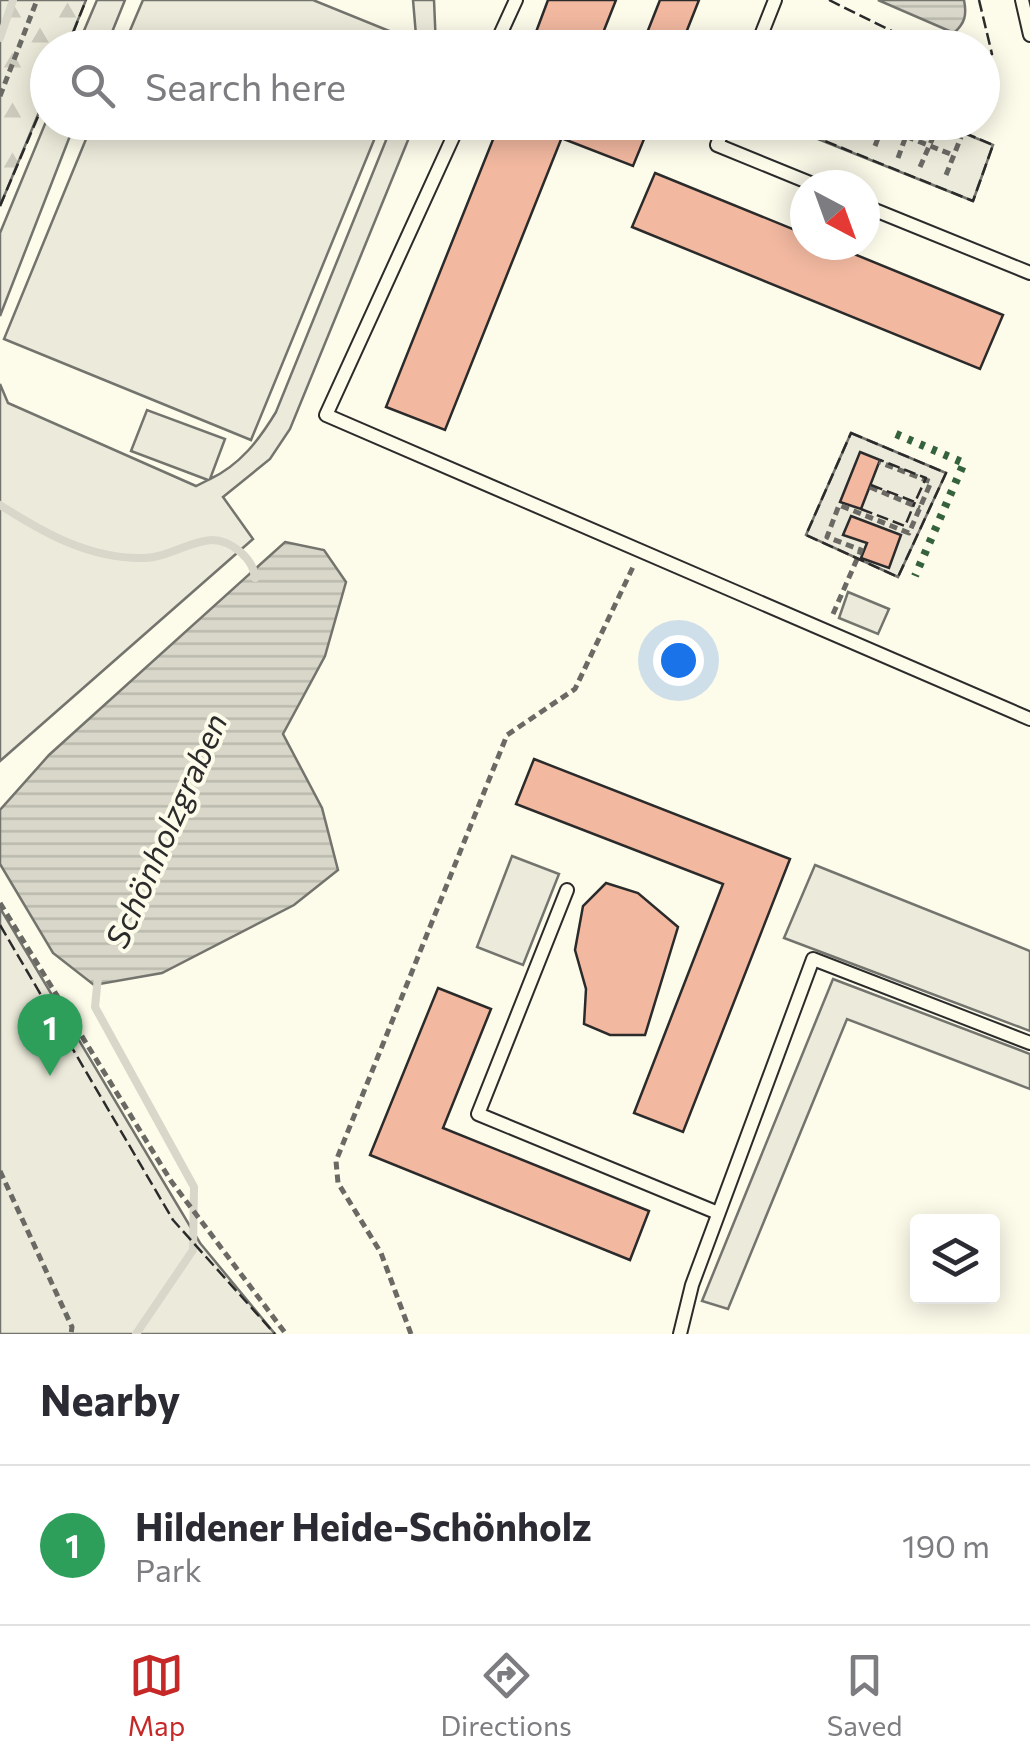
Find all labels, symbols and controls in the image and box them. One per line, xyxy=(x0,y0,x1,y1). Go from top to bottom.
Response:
search box xyxy=(30,30,1000,140)
icon: search xyxy=(65,58,120,113)
text: Search here xyxy=(145,62,346,109)
north arrow xyxy=(790,170,880,260)
your location xyxy=(653,635,704,686)
water label: Schönholzgraben xyxy=(95,707,235,953)
pin: 1 xyxy=(18,994,82,1076)
map controls xyxy=(910,1214,1000,1304)
button: layers xyxy=(910,1214,1000,1304)
text: Nearby xyxy=(40,1373,180,1425)
text: Hildener Heide-Schönholz xyxy=(135,1502,592,1549)
text: 1 xyxy=(65,1525,80,1565)
text: 190 m xyxy=(902,1525,990,1565)
text: Park xyxy=(135,1549,202,1589)
tab: Map xyxy=(128,1648,185,1742)
tab: Directions xyxy=(440,1648,572,1742)
tab: Saved xyxy=(827,1648,902,1742)

